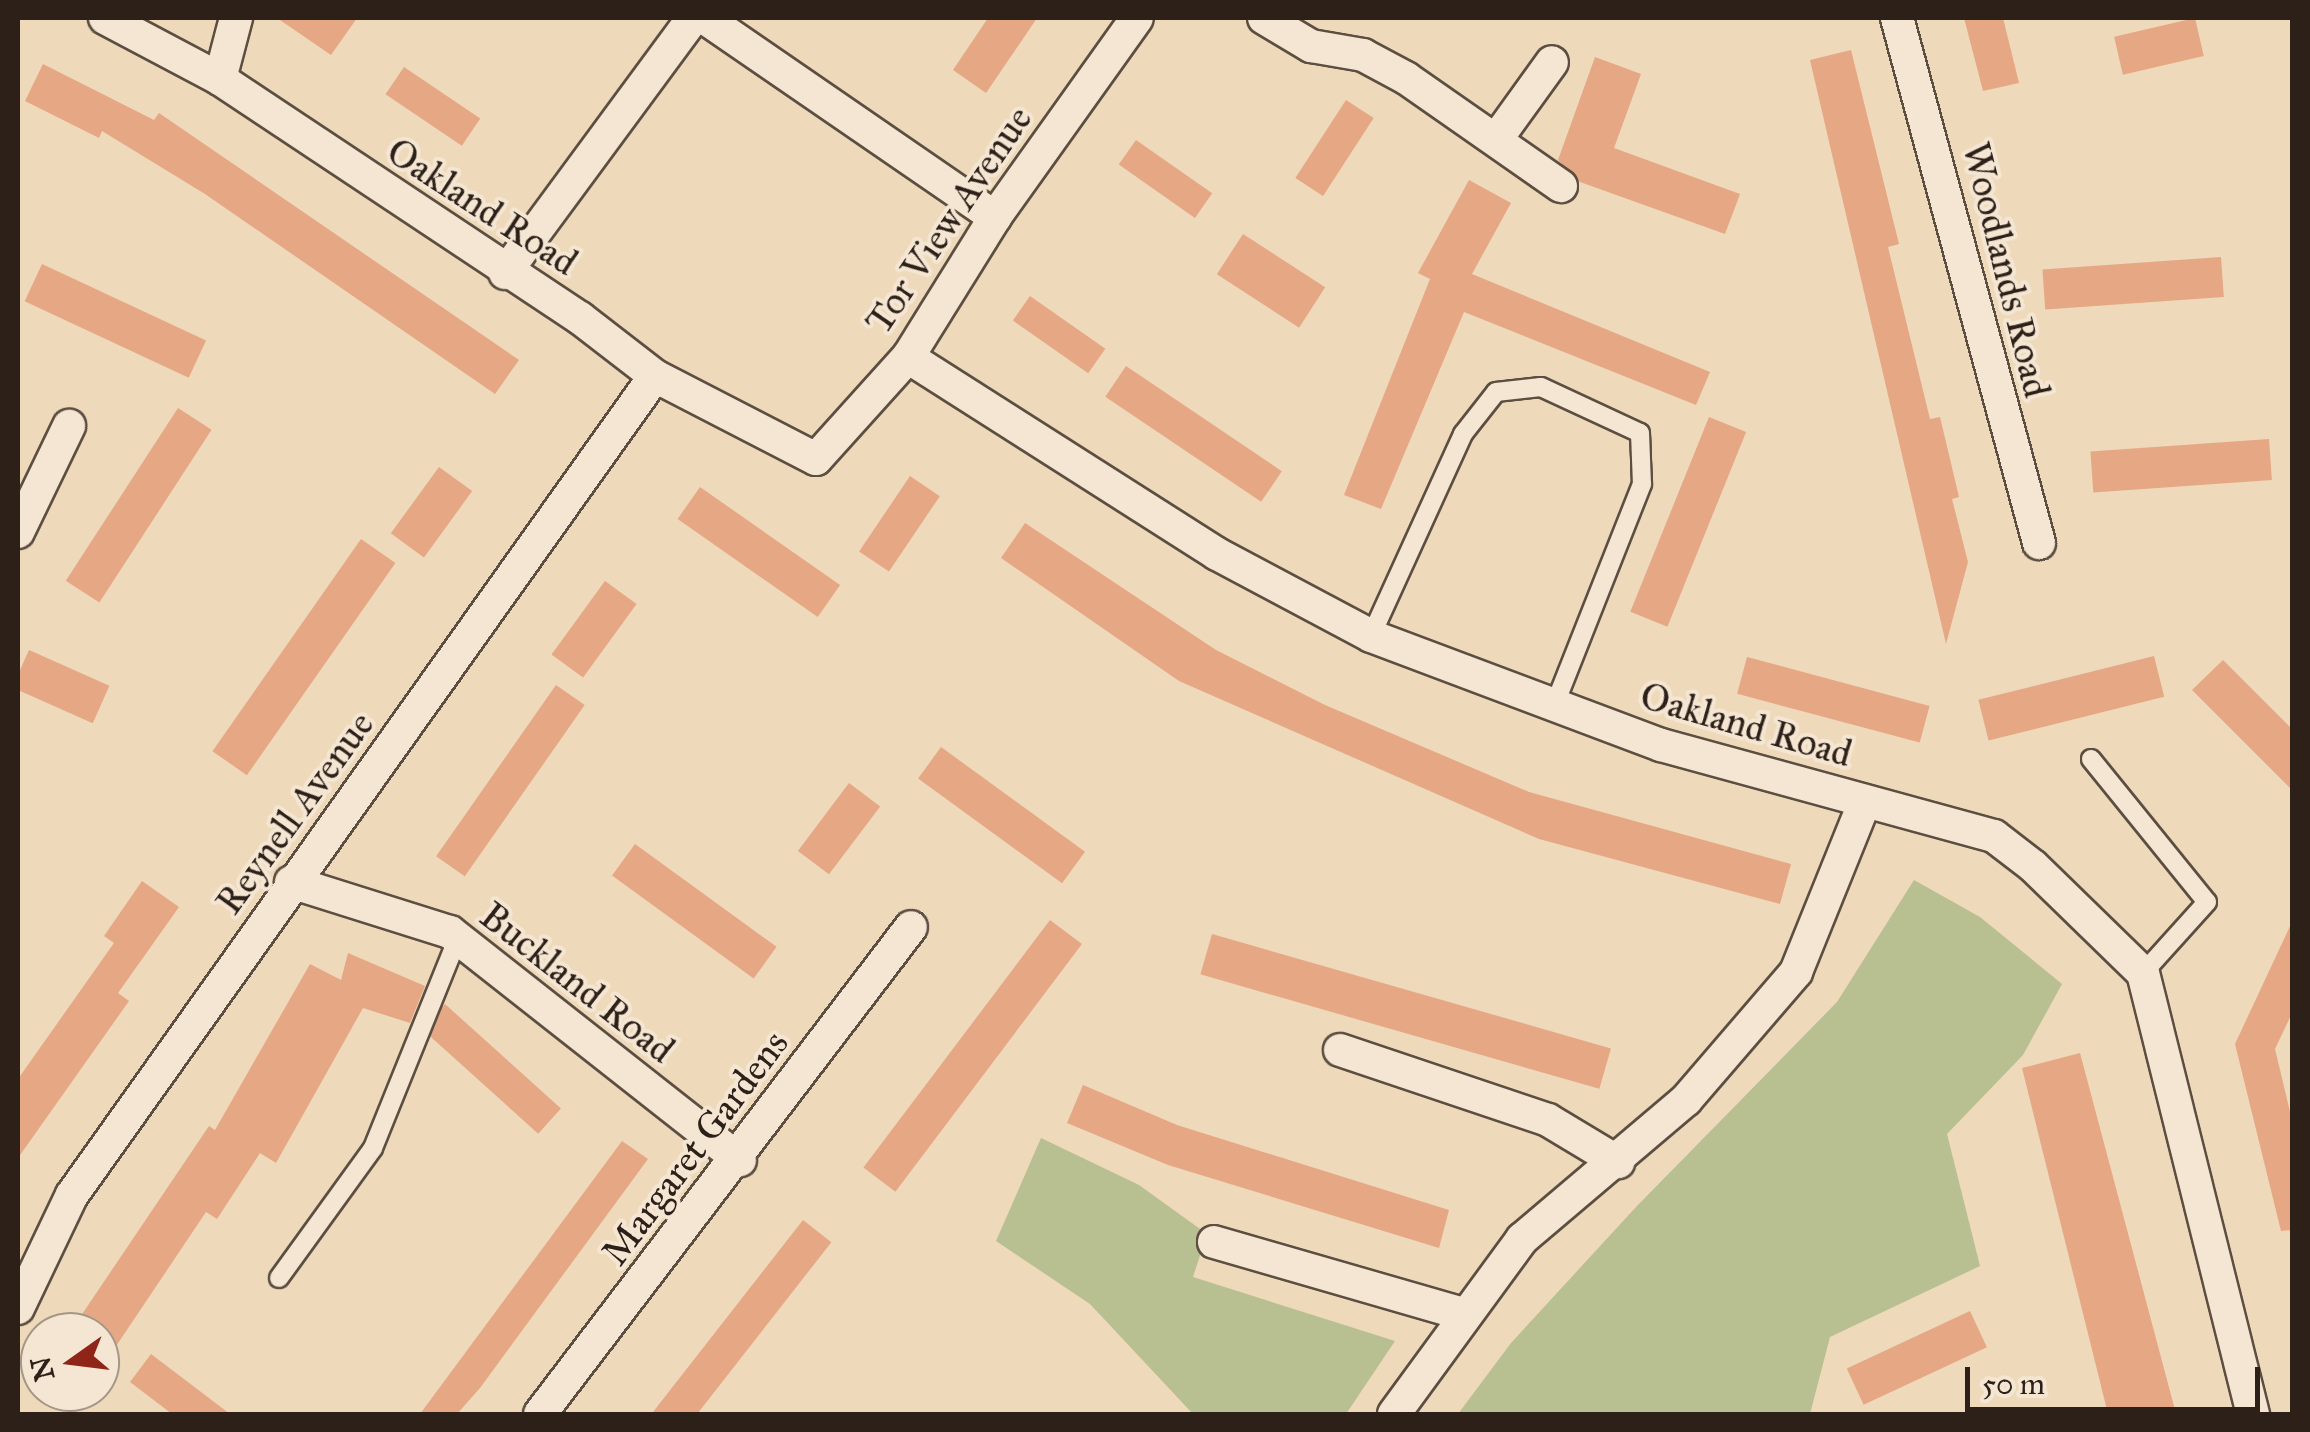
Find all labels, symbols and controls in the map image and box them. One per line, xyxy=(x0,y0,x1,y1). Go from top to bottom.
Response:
street label: Tor View Avenue xyxy=(856,98,1042,342)
street label: Oakland Road xyxy=(378,129,586,285)
street label: Woodlands Road xyxy=(1952,138,2060,402)
street label: Oakland Road xyxy=(1635,673,1857,777)
street label: Reynell Avenue xyxy=(206,703,384,923)
street label: Buckland Road xyxy=(471,893,683,1073)
street label: Margaret Gardens xyxy=(592,1022,798,1274)
north arrow xyxy=(20,1312,120,1412)
scale bar xyxy=(1970,1347,2265,1409)
text: N xyxy=(22,1353,62,1385)
text: 50 m xyxy=(1982,1366,2045,1402)

